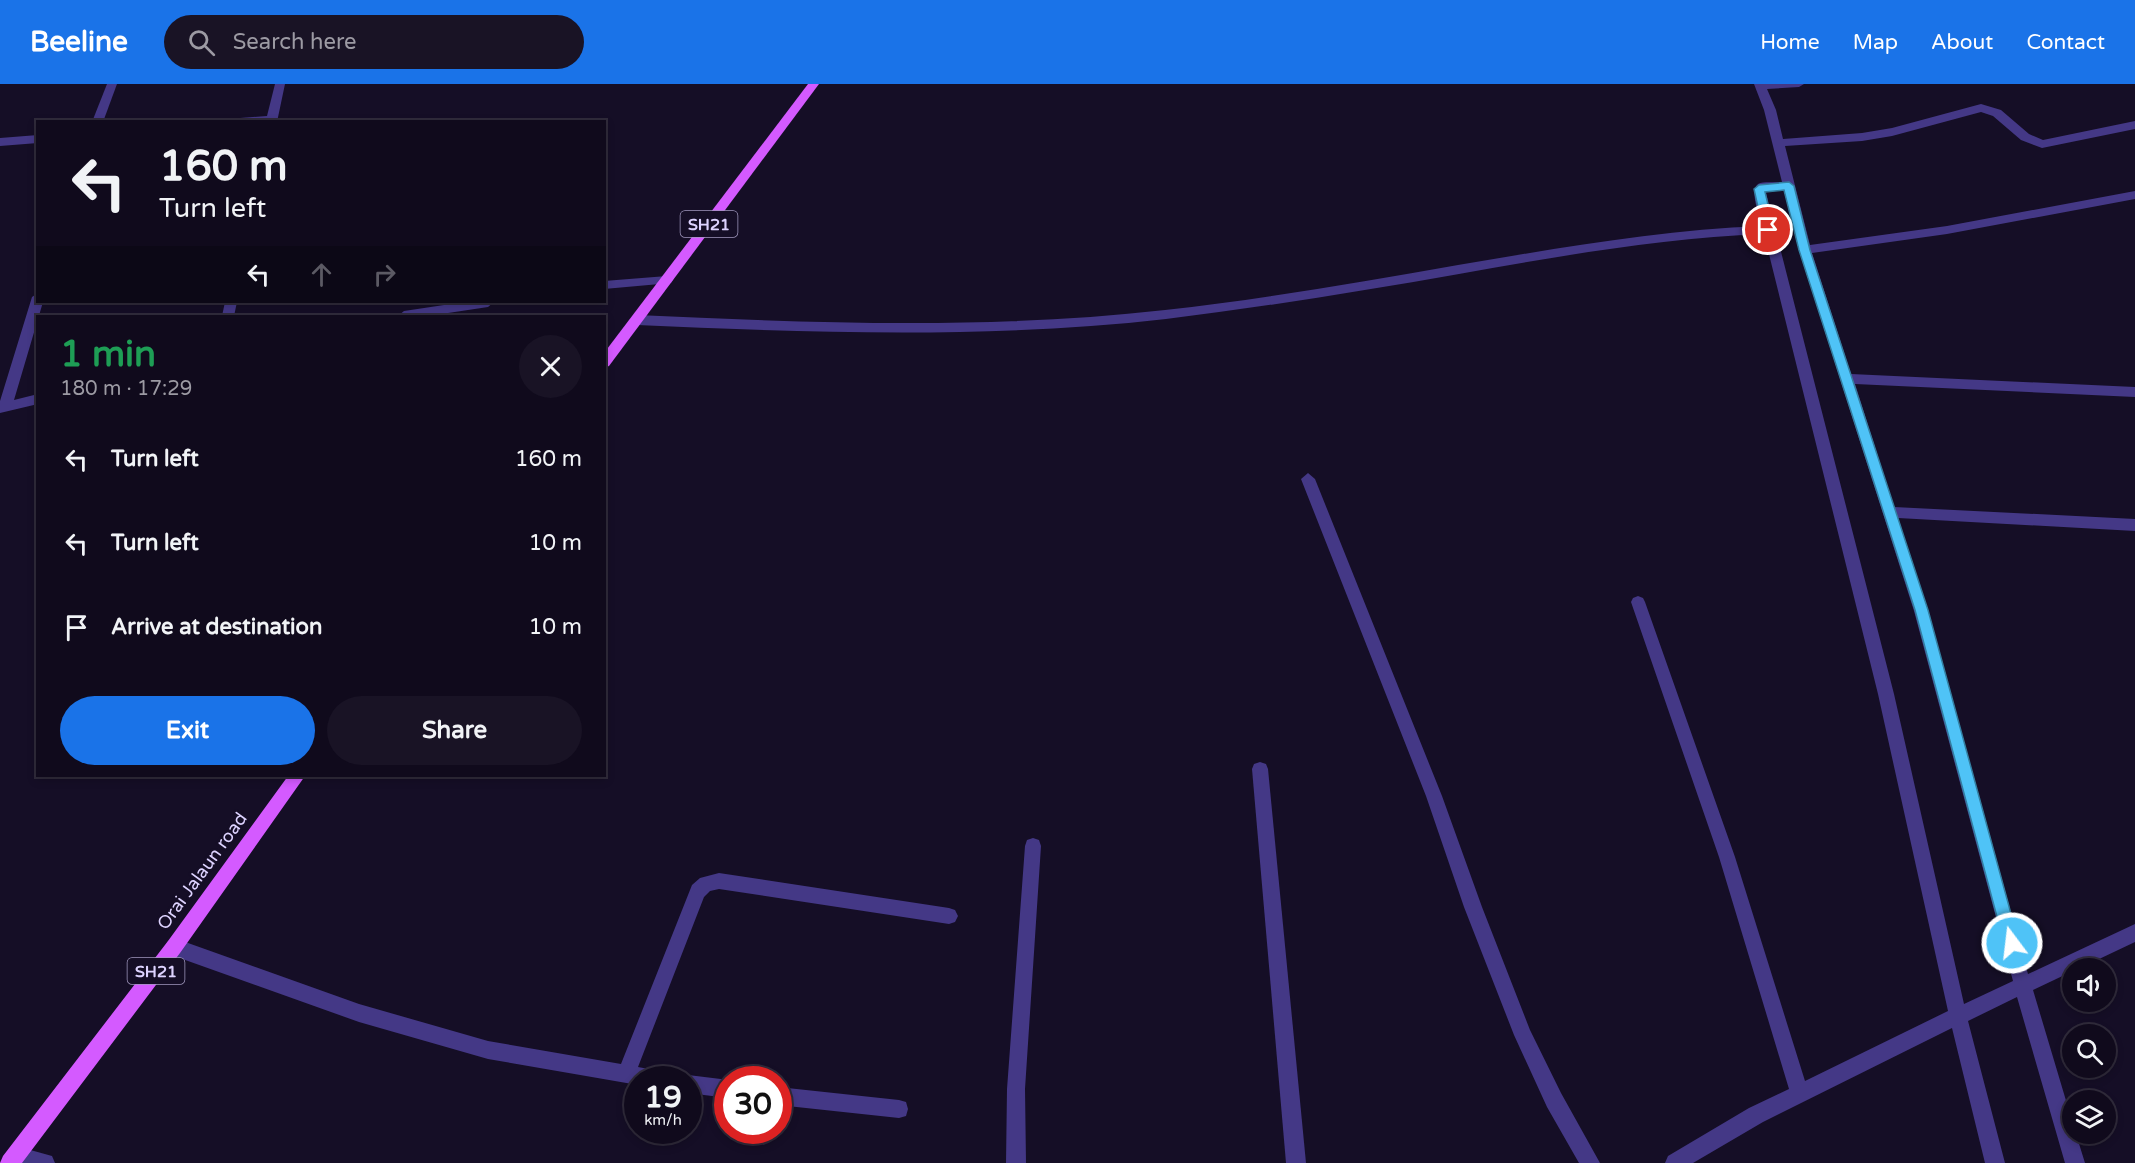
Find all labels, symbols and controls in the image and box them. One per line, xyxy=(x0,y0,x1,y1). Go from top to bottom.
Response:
search box xyxy=(164,15,584,69)
text: Beeline xyxy=(30,25,128,59)
icon: search xyxy=(185,26,218,59)
text: Search here xyxy=(233,29,357,55)
text: Home xyxy=(1760,30,1820,55)
text: Map xyxy=(1853,30,1898,55)
text: About xyxy=(1931,30,1993,55)
text: Contact xyxy=(2026,30,2105,55)
text: 160 m xyxy=(159,141,288,192)
icon: left xyxy=(60,144,138,222)
text: Turn left xyxy=(159,192,266,225)
pin xyxy=(1742,204,1793,255)
road number: SH21 xyxy=(680,211,738,237)
icon: arrive xyxy=(1751,213,1784,246)
icon: left xyxy=(242,258,275,291)
icon: ahead xyxy=(305,258,338,291)
icon: right xyxy=(368,258,401,291)
text: 1 min xyxy=(60,333,156,376)
button: close xyxy=(519,335,582,398)
text: 180 m · 17:29 xyxy=(60,377,192,401)
icon: left xyxy=(60,443,93,476)
text: Turn left xyxy=(111,446,199,472)
text: 160 m xyxy=(515,446,582,472)
icon: left xyxy=(60,527,93,560)
text: Turn left xyxy=(111,530,199,556)
text: 10 m xyxy=(528,530,582,556)
icon: arrive xyxy=(60,611,93,644)
text: Arrive at destination xyxy=(111,614,322,640)
text: 10 m xyxy=(528,614,582,640)
button: Exit xyxy=(60,696,315,765)
button: Share xyxy=(327,696,582,765)
street label: Orai Jalaun road xyxy=(152,808,252,934)
position arrow xyxy=(1980,911,2044,975)
road number: SH21 xyxy=(128,958,184,984)
map controls xyxy=(2062,958,2116,1144)
button: sound xyxy=(2062,958,2116,1012)
button: search xyxy=(2062,1024,2116,1078)
speed limit sign: 30 xyxy=(714,1066,792,1144)
text: 19 xyxy=(644,1079,682,1116)
button: layers xyxy=(2062,1090,2116,1144)
text: km/h xyxy=(644,1111,682,1129)

